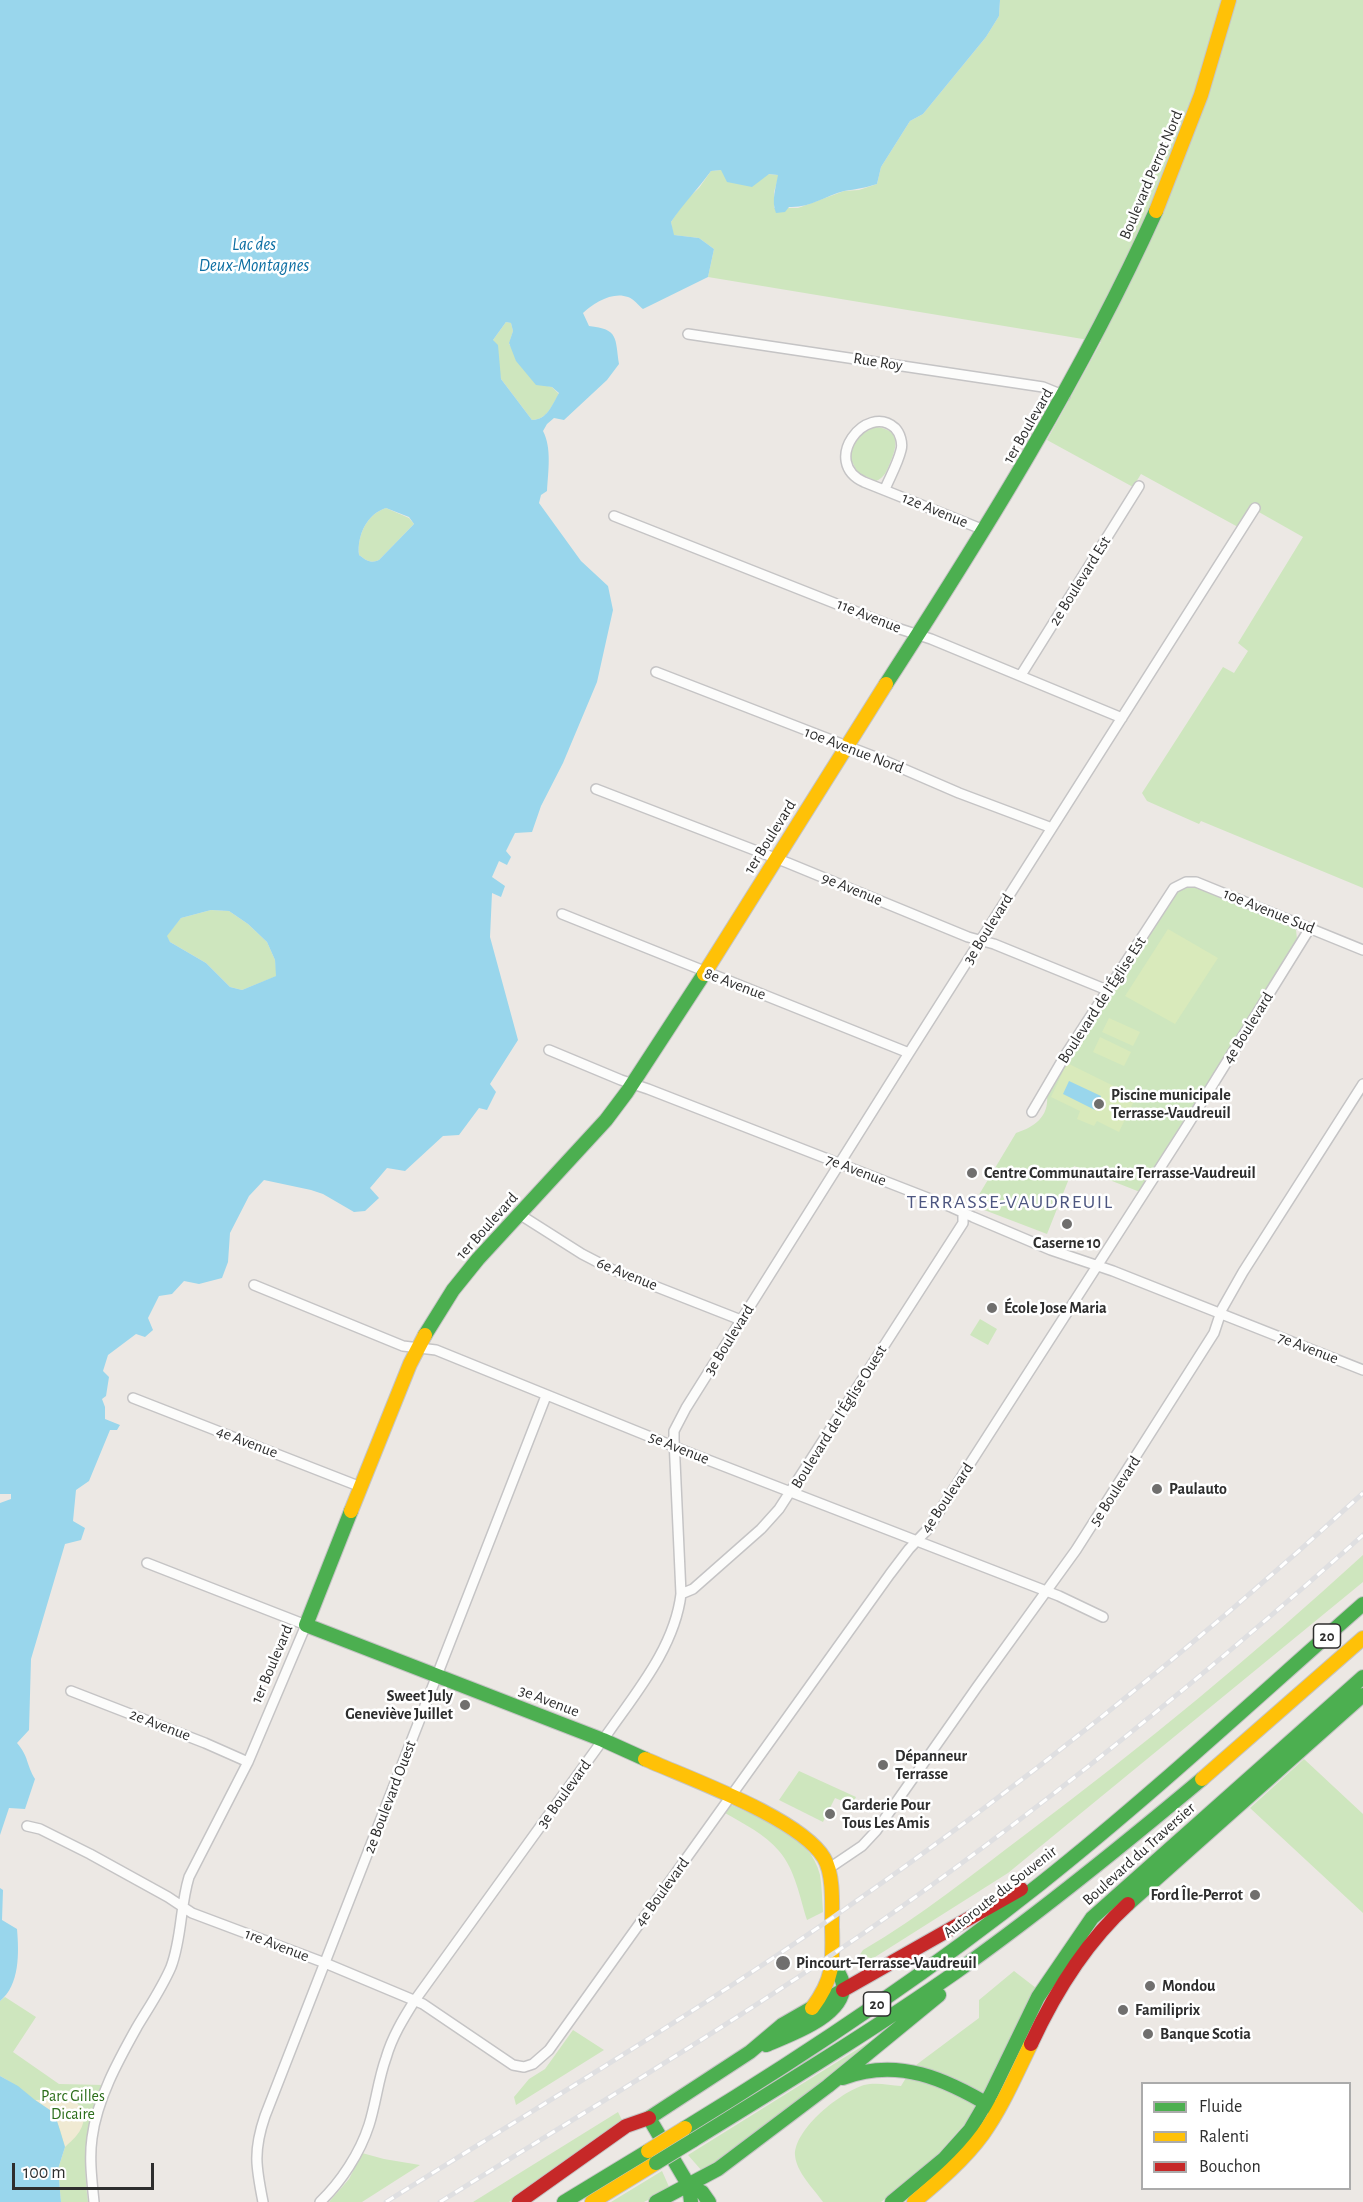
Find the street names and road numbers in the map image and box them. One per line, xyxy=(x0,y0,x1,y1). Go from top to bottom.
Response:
street label: Boulevard Perrot Nord xyxy=(1115,108,1187,242)
street label: Rue Roy xyxy=(852,349,904,375)
street label: 1er Boulevard xyxy=(999,385,1057,467)
street label: 12e Avenue xyxy=(899,488,971,532)
street label: 2e Boulevard Est xyxy=(1045,533,1115,629)
street label: 11e Avenue xyxy=(834,594,904,638)
street label: 10e Avenue Nord xyxy=(802,722,906,778)
street label: 1er Boulevard xyxy=(740,796,800,878)
street label: 9e Avenue xyxy=(819,868,885,910)
street label: 10e Avenue Sud xyxy=(1220,884,1318,938)
street label: 3e Boulevard xyxy=(959,890,1017,968)
street label: Boulevard de l'Église Est xyxy=(1054,933,1150,1067)
street label: 8e Avenue xyxy=(702,964,768,1004)
street label: 4e Boulevard xyxy=(1218,989,1278,1067)
street label: 7e Avenue xyxy=(823,1150,889,1190)
street label: 1er Boulevard xyxy=(452,1188,522,1264)
street label: 6e Avenue xyxy=(594,1253,660,1295)
street label: 3e Boulevard xyxy=(700,1301,758,1379)
street label: 7e Avenue xyxy=(1275,1328,1341,1368)
street label: Boulevard de l'Église Ouest xyxy=(787,1342,891,1492)
street label: 4e Avenue xyxy=(214,1422,280,1462)
street label: 5e Avenue xyxy=(646,1427,712,1469)
street label: 5e Boulevard xyxy=(1085,1452,1145,1530)
street label: 4e Boulevard xyxy=(916,1459,978,1537)
street label: 1er Boulevard xyxy=(247,1622,297,1706)
road number: 20 xyxy=(1314,1624,1340,1648)
street label: 3e Avenue xyxy=(516,1681,582,1721)
street label: 2e Avenue xyxy=(127,1705,193,1745)
street label: 2e Boulevard Ouest xyxy=(360,1738,420,1856)
street label: 3e Boulevard xyxy=(533,1756,595,1832)
street label: Boulevard du Traversier xyxy=(1079,1798,1199,1910)
street label: Autoroute du Souvenir xyxy=(939,1842,1061,1942)
street label: 4e Boulevard xyxy=(631,1854,693,1930)
street label: 1re Avenue xyxy=(242,1924,312,1966)
road number: 20 xyxy=(864,1992,890,2016)

